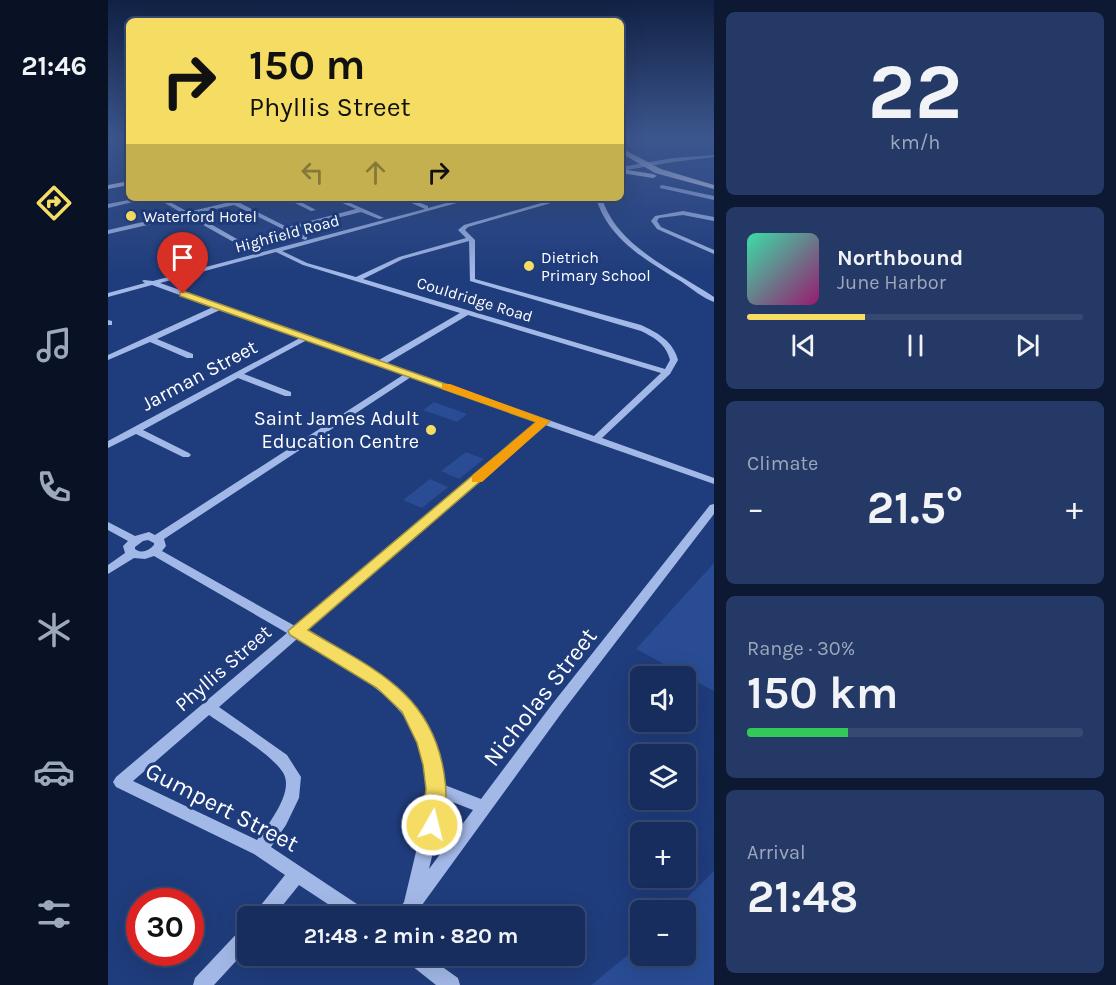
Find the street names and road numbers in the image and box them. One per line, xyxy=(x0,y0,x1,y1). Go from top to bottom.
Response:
street label: Highfield Road xyxy=(233,210,341,257)
street label: Couldridge Road xyxy=(415,273,535,326)
street label: Jarman Street xyxy=(137,335,261,416)
street label: Phyllis Street xyxy=(171,620,276,716)
street label: Nicholas Street xyxy=(477,622,603,772)
street label: Gumpert Street xyxy=(141,756,303,858)

